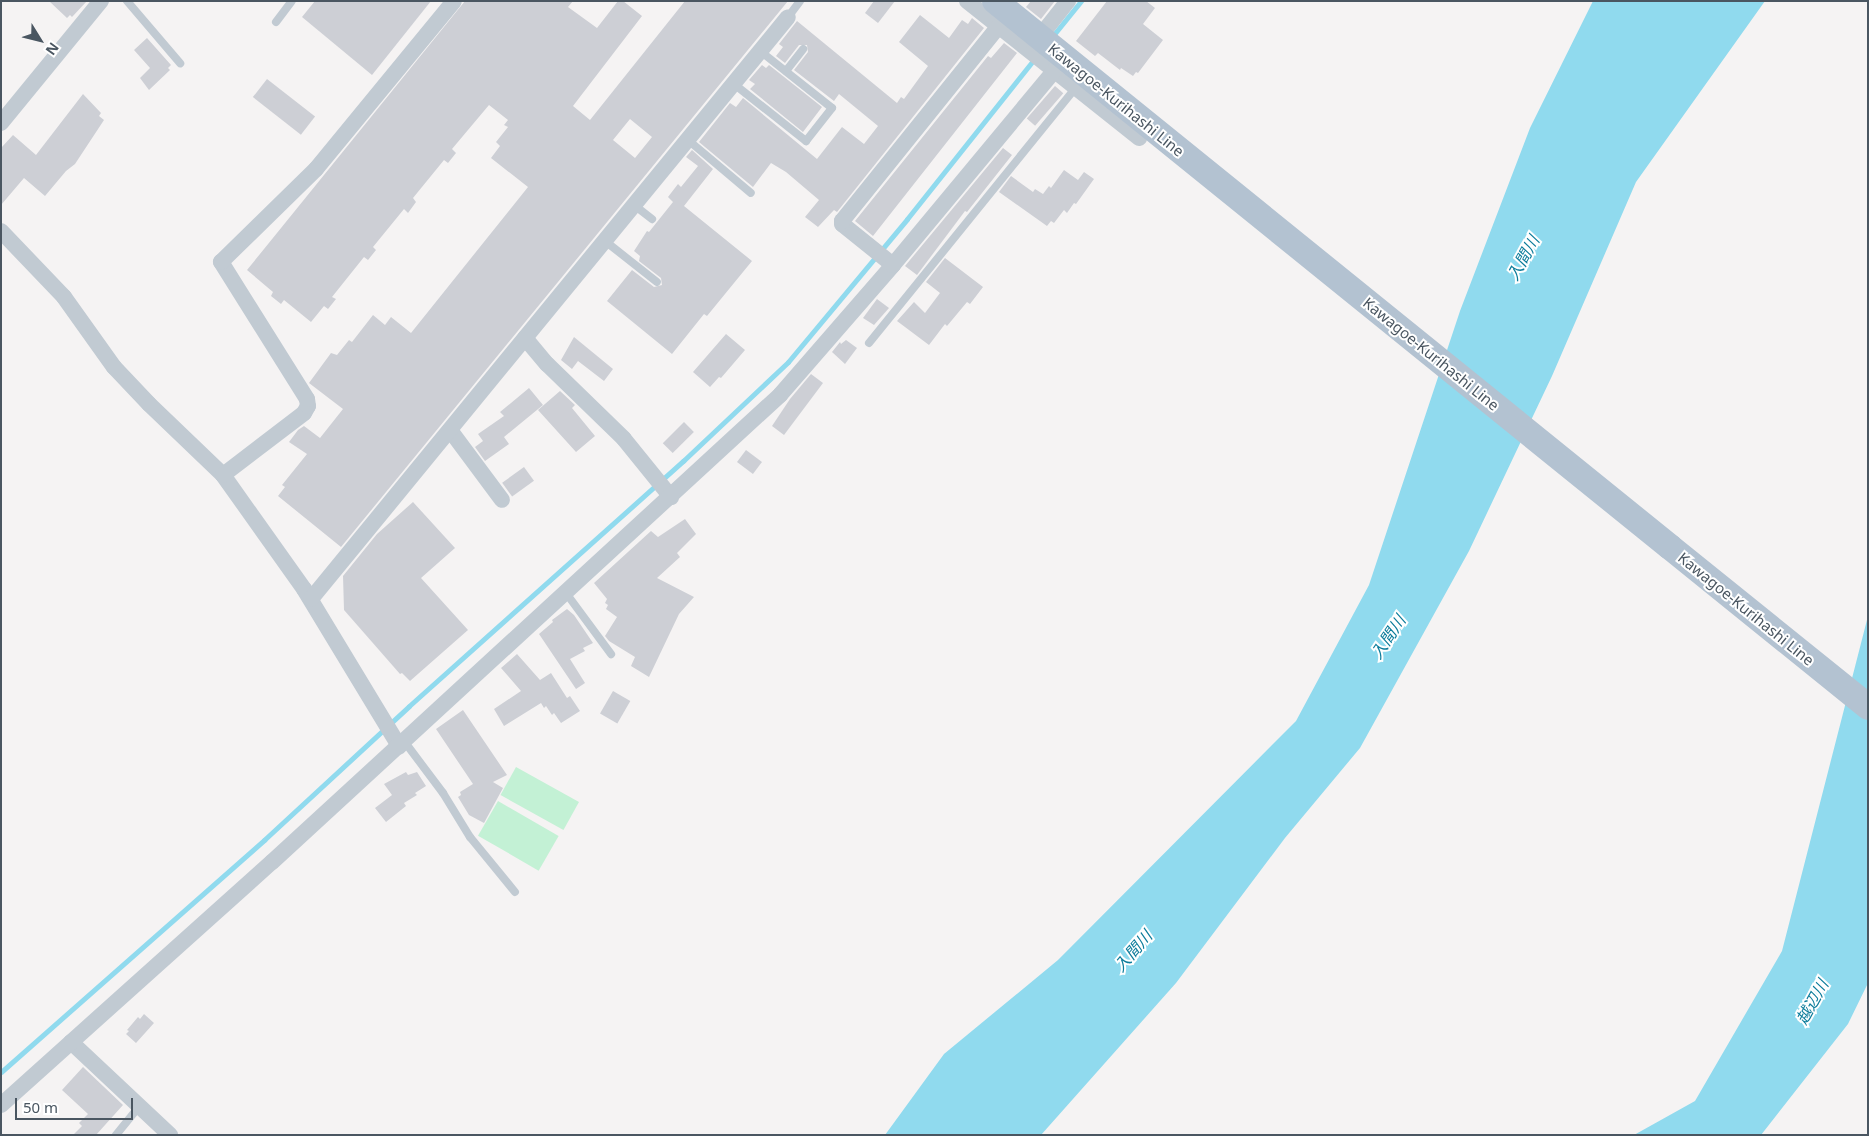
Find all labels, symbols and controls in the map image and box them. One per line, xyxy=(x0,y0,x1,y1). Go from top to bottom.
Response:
north arrow xyxy=(15,15,65,65)
text: N xyxy=(42,39,64,59)
street label: Kawagoe-Kurihashi Line xyxy=(1044,40,1188,160)
water label: 入間川 xyxy=(1503,232,1543,284)
street label: Kawagoe-Kurihashi Line xyxy=(1359,294,1503,414)
street label: Kawagoe-Kurihashi Line xyxy=(1674,549,1818,669)
water label: 入間川 xyxy=(1367,612,1409,662)
water label: 入間川 xyxy=(1110,927,1156,975)
water label: 越辺川 xyxy=(1792,976,1832,1028)
scale bar xyxy=(18,1088,135,1120)
text: 50 m xyxy=(23,1097,58,1117)

